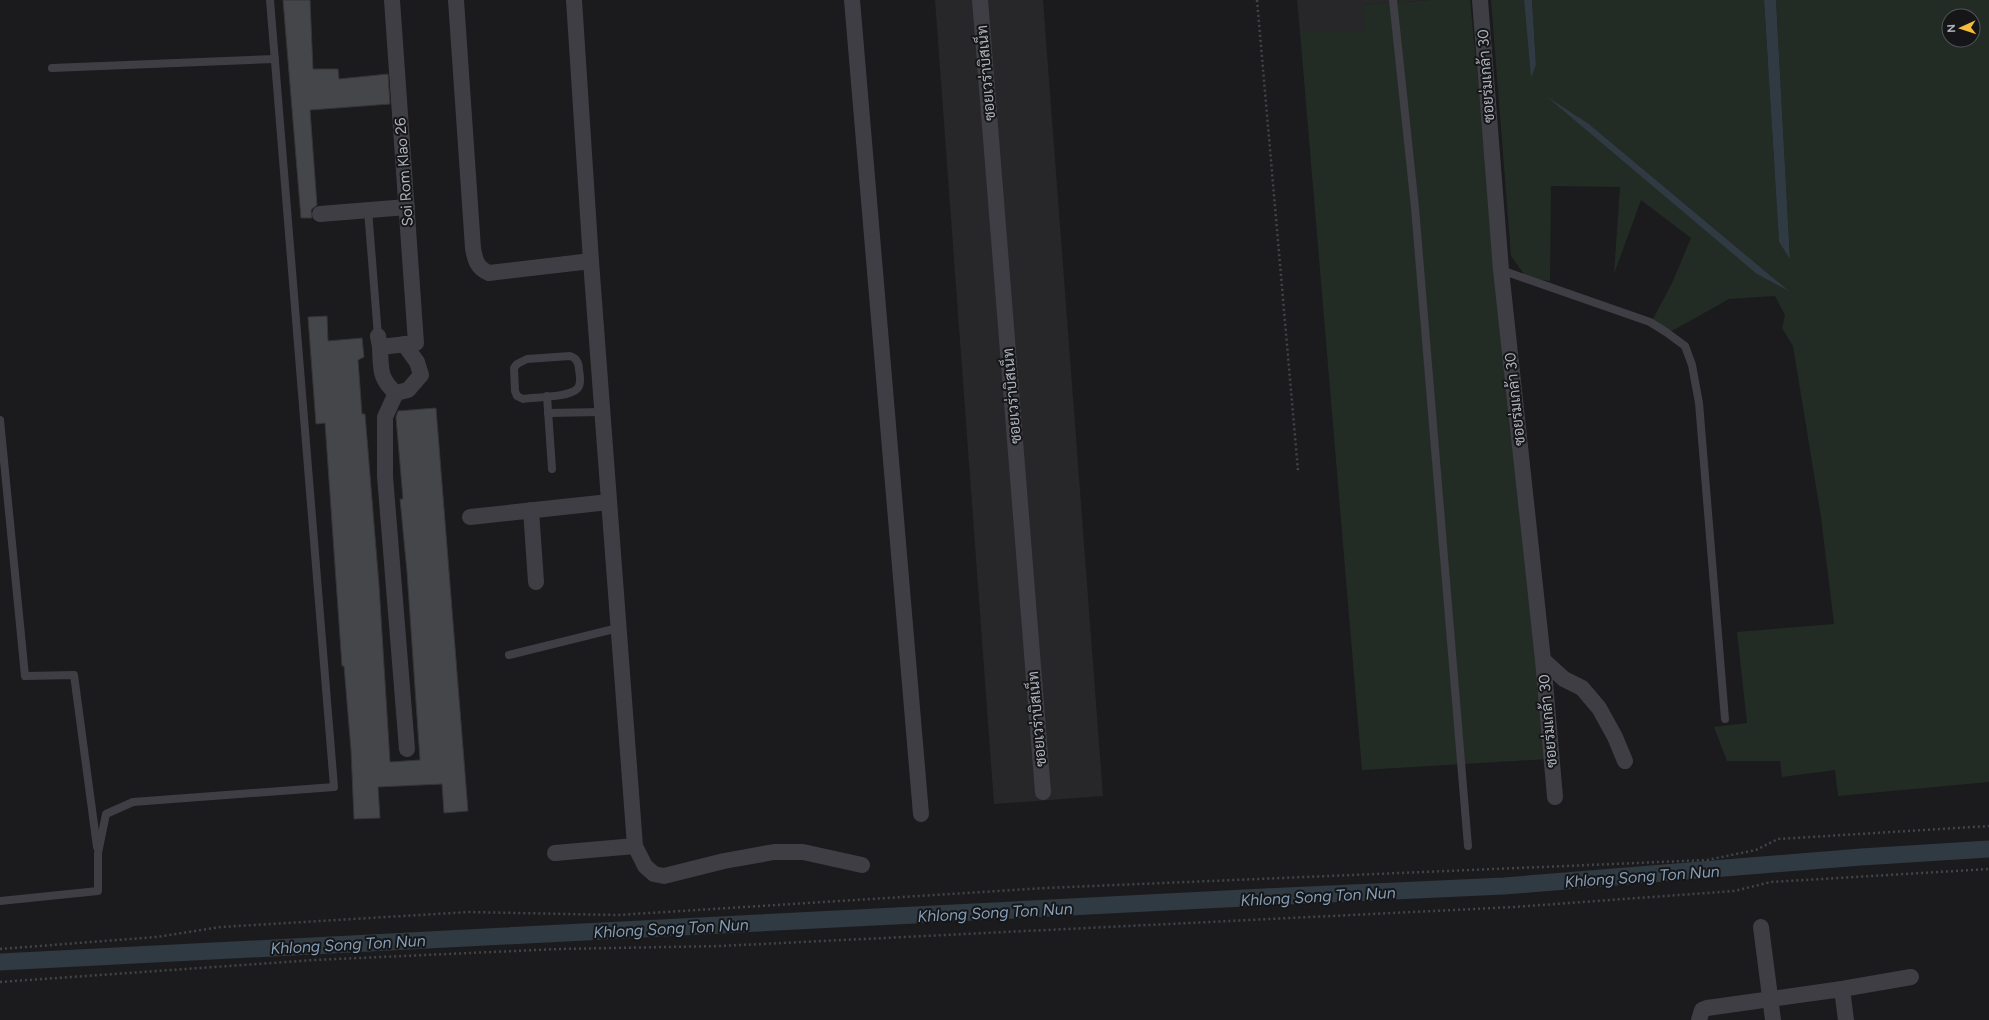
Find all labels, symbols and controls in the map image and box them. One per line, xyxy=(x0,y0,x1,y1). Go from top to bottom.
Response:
north arrow xyxy=(1941,8,1981,48)
street label: ซอยเวร่าบิสเน็ท xyxy=(971,24,999,122)
text: N xyxy=(1945,24,1958,33)
street label: ซอยร่มเกล้า 30 xyxy=(1473,29,1498,124)
street label: Soi Rom Klao 26 xyxy=(391,116,417,227)
street label: ซอยเวร่าบิสเน็ท xyxy=(997,347,1025,445)
street label: ซอยร่มเกล้า 30 xyxy=(1500,351,1529,447)
street label: ซอยเวร่าบิสเน็ท xyxy=(1022,670,1050,768)
street label: ซอยร่มเกล้า 30 xyxy=(1534,673,1561,769)
water label: Khlong Song Ton Nun xyxy=(1564,862,1720,891)
water label: Khlong Song Ton Nun xyxy=(1240,883,1396,910)
water label: Khlong Song Ton Nun xyxy=(917,899,1073,926)
water label: Khlong Song Ton Nun xyxy=(593,915,749,942)
water label: Khlong Song Ton Nun xyxy=(270,931,426,958)

